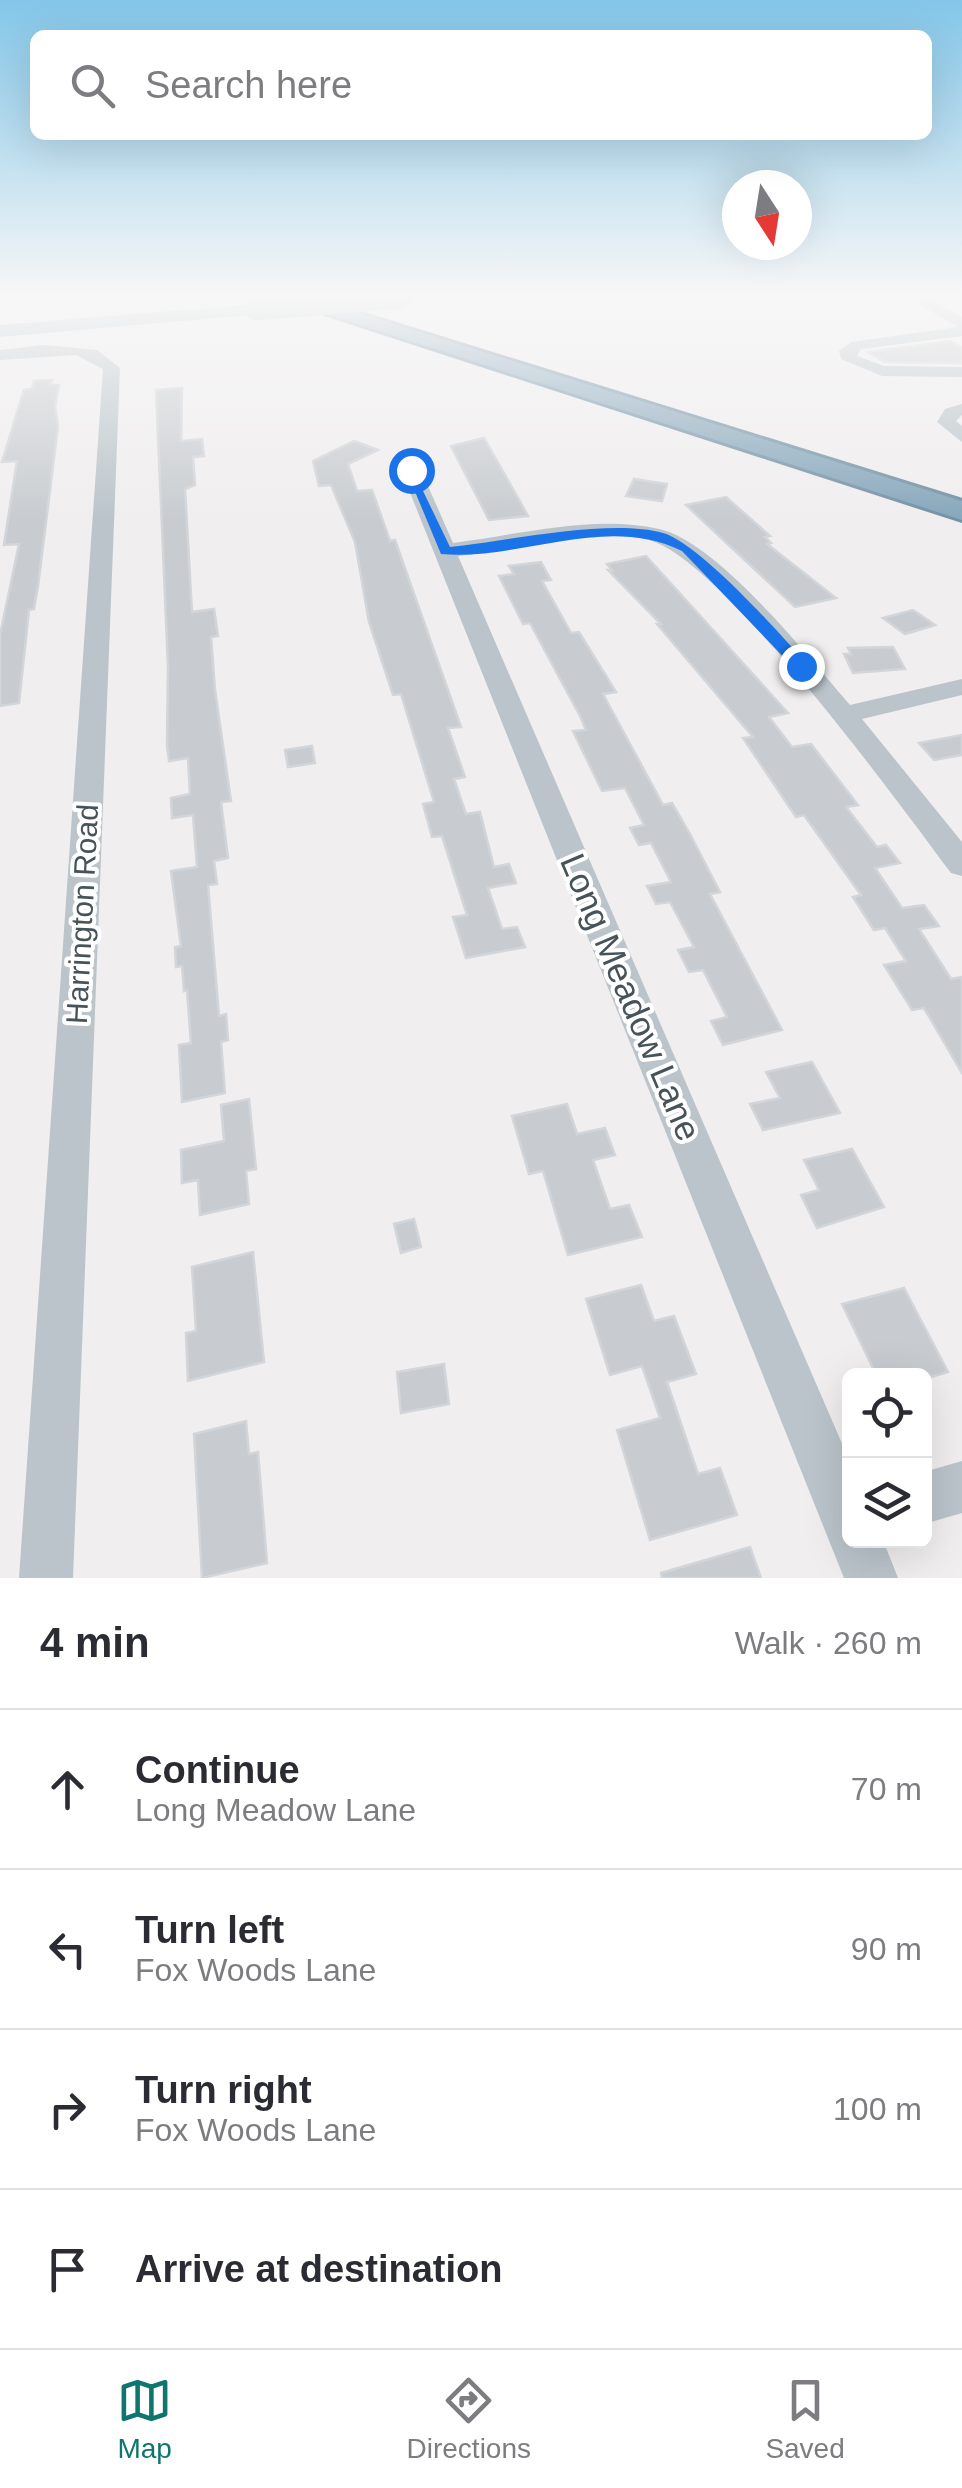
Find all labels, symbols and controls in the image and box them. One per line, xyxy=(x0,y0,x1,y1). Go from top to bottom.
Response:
search box xyxy=(30,30,932,140)
icon: search xyxy=(65,58,120,113)
text: Search here xyxy=(145,64,352,106)
north arrow xyxy=(722,170,812,260)
route start xyxy=(389,448,435,494)
route end xyxy=(779,644,825,690)
street label: Harrington Road xyxy=(60,803,104,1025)
street label: Long Meadow Lane xyxy=(553,848,709,1146)
map controls xyxy=(842,1368,932,1548)
button: locate xyxy=(842,1368,932,1458)
button: layers xyxy=(842,1458,932,1548)
text: 4 min xyxy=(40,1619,150,1666)
text: Walk · 260 m xyxy=(735,1625,922,1661)
text: Continue xyxy=(135,1749,300,1791)
icon: ahead xyxy=(40,1762,95,1817)
text: 70 m xyxy=(851,1771,922,1807)
text: Long Meadow Lane xyxy=(135,1792,416,1828)
text: Turn left xyxy=(135,1909,284,1951)
icon: left xyxy=(40,1922,95,1977)
text: 90 m xyxy=(851,1931,922,1967)
text: Fox Woods Lane xyxy=(135,1952,376,1988)
text: Turn right xyxy=(135,2069,312,2111)
icon: right xyxy=(40,2082,95,2137)
text: 100 m xyxy=(833,2091,922,2127)
text: Fox Woods Lane xyxy=(135,2112,376,2148)
icon: arrive xyxy=(40,2242,95,2297)
text: Arrive at destination xyxy=(135,2248,502,2290)
tab: Map xyxy=(117,2373,172,2465)
tab: Directions xyxy=(407,2373,531,2465)
tab: Saved xyxy=(765,2373,845,2465)

